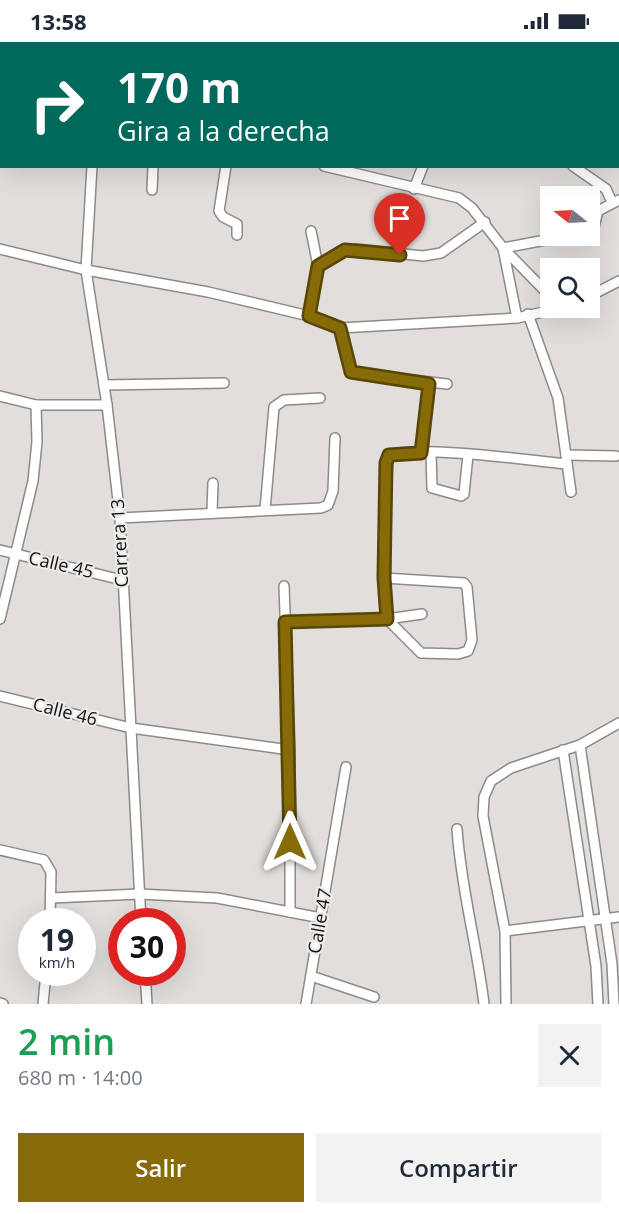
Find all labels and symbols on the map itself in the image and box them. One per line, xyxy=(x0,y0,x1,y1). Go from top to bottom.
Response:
north arrow xyxy=(540,186,600,246)
pin xyxy=(374,193,425,255)
street label: Carrera 13 xyxy=(105,498,133,588)
street label: Calle 45 xyxy=(26,545,96,583)
street label: Calle 46 xyxy=(30,691,100,731)
position arrow xyxy=(258,810,322,874)
street label: Calle 47 xyxy=(301,886,337,955)
speed limit sign: 30 xyxy=(108,908,186,986)

